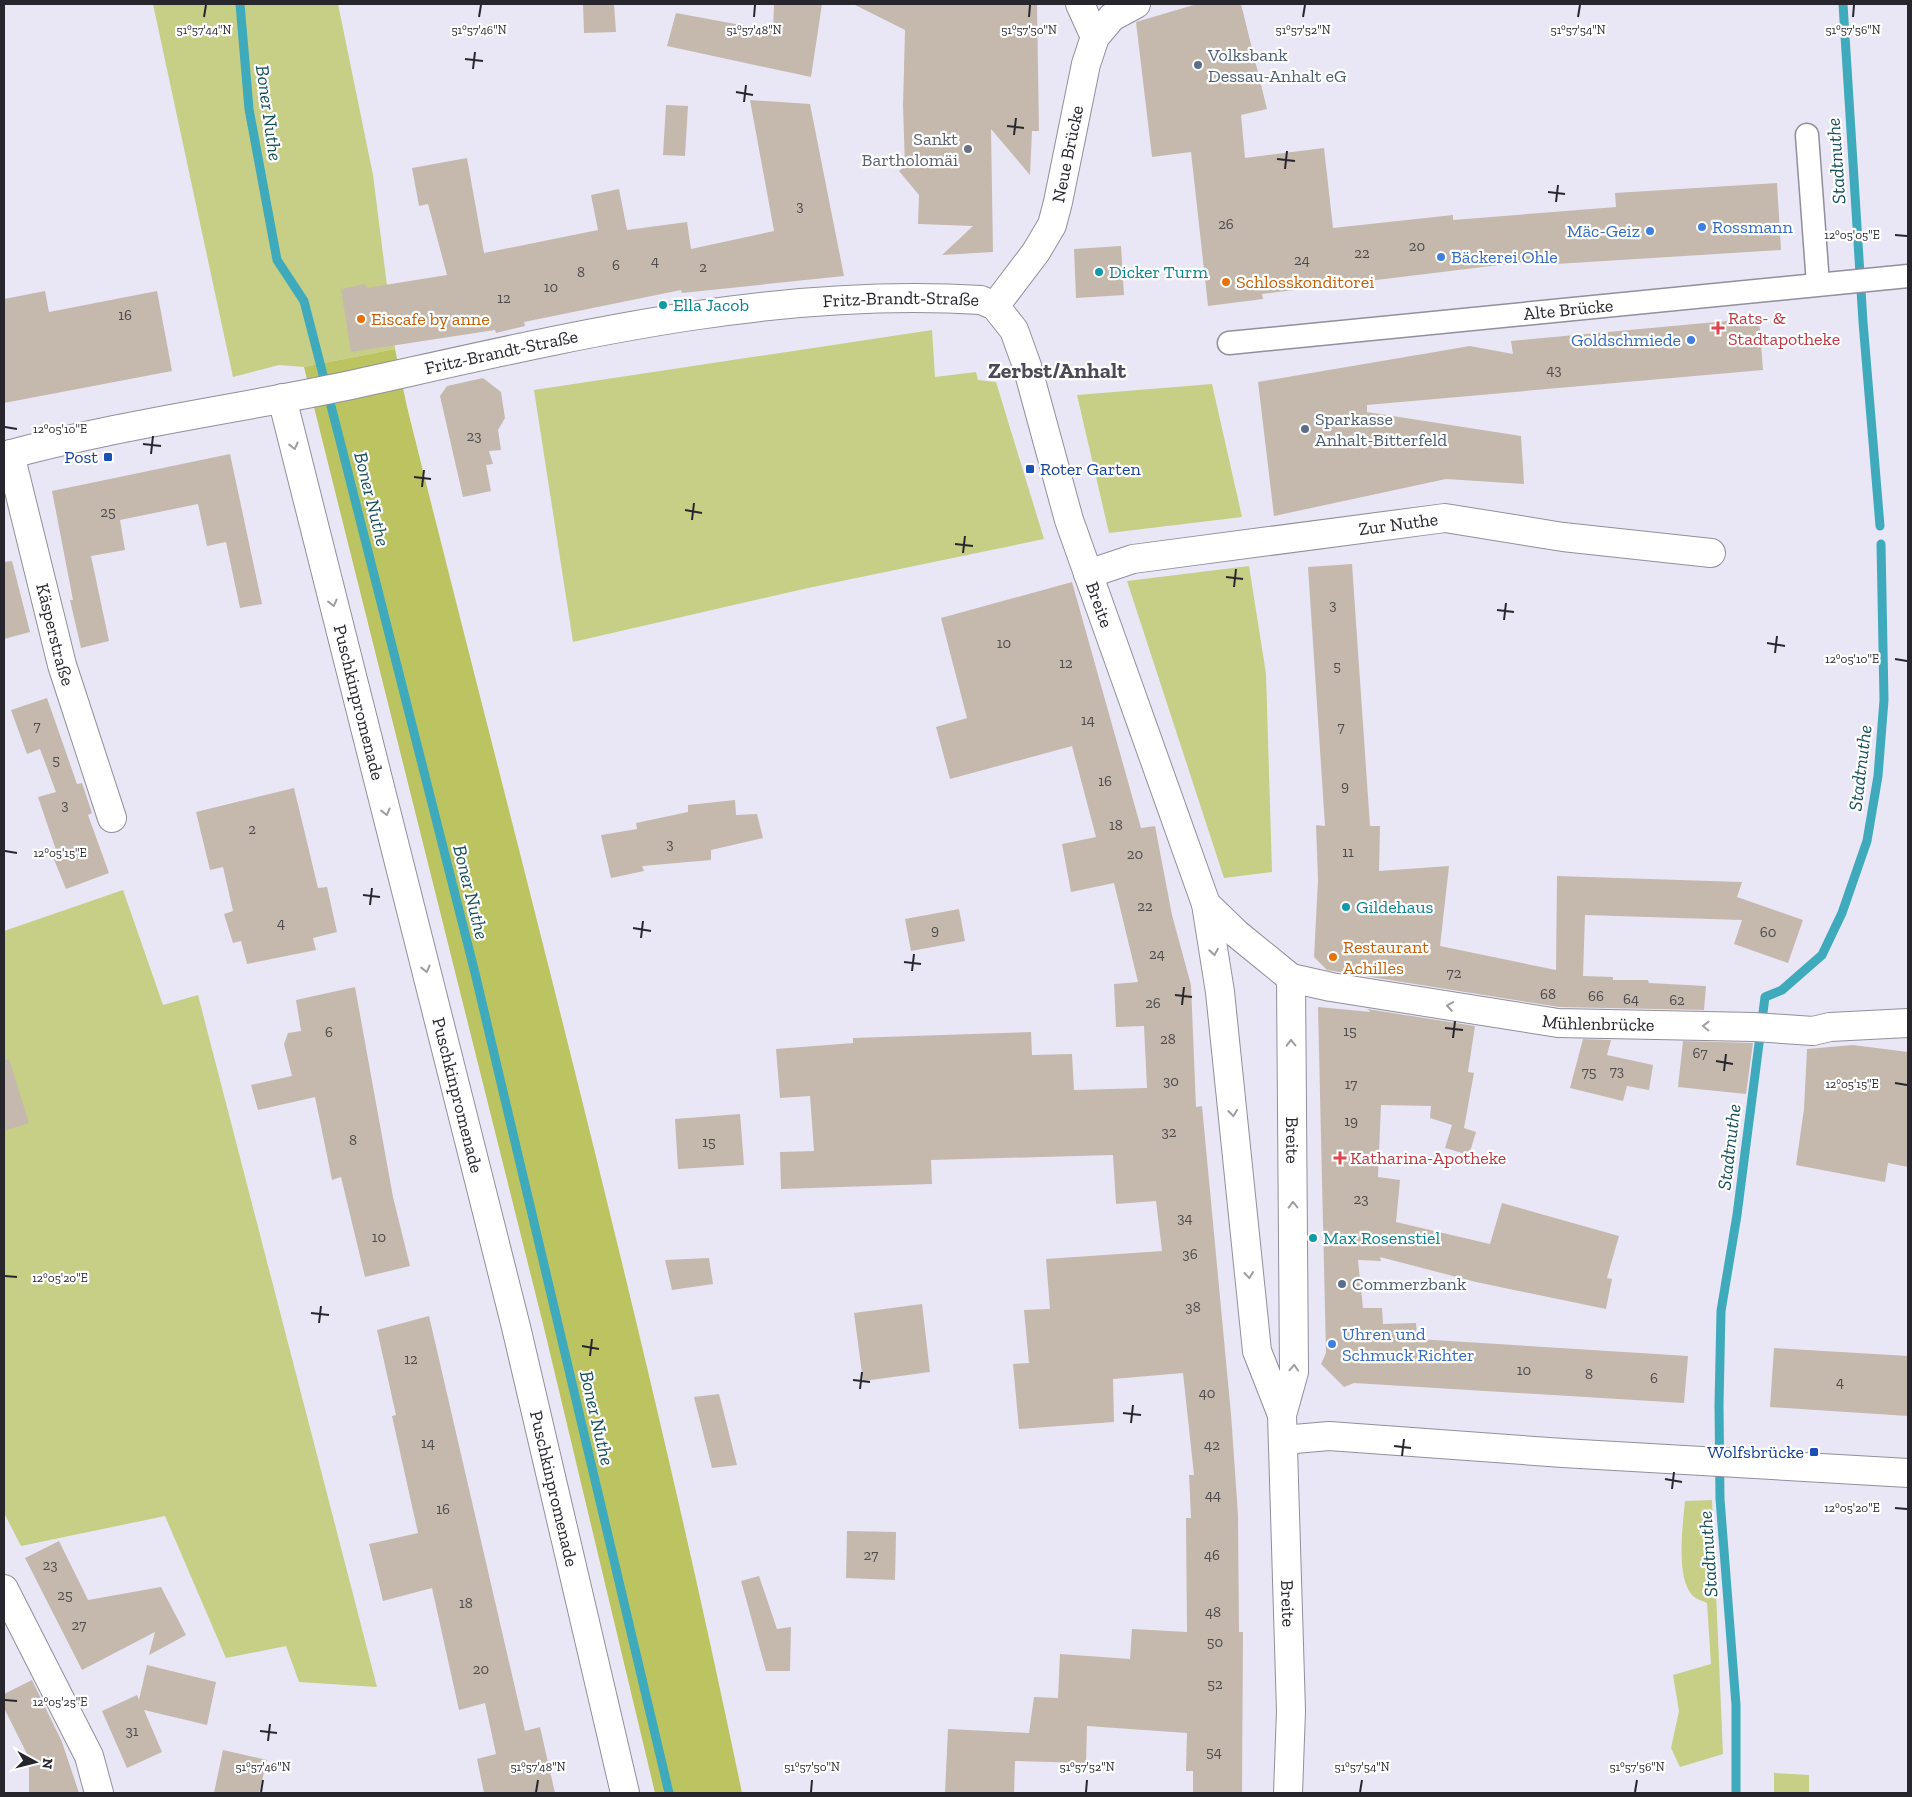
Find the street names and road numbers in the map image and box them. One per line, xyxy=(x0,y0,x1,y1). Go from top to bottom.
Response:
street label: Neue Brücke xyxy=(1047,104,1088,204)
street label: Fritz-Brandt-Straße xyxy=(822,287,980,312)
street label: Alte Brücke xyxy=(1522,294,1614,325)
street label: Fritz-Brandt-Straße xyxy=(422,325,580,379)
street label: Zur Nuthe xyxy=(1357,508,1439,540)
street label: Breite xyxy=(1081,579,1118,631)
street label: Käsperstraße xyxy=(31,581,79,689)
street label: Puschkinpromenade xyxy=(329,622,389,783)
street label: Mühlenbrücke xyxy=(1540,1010,1655,1036)
street label: Puschkinpromenade xyxy=(427,1015,488,1175)
street label: Breite xyxy=(1281,1117,1303,1164)
street label: Puschkinpromenade xyxy=(525,1408,583,1569)
street label: Breite xyxy=(1276,1580,1299,1627)

